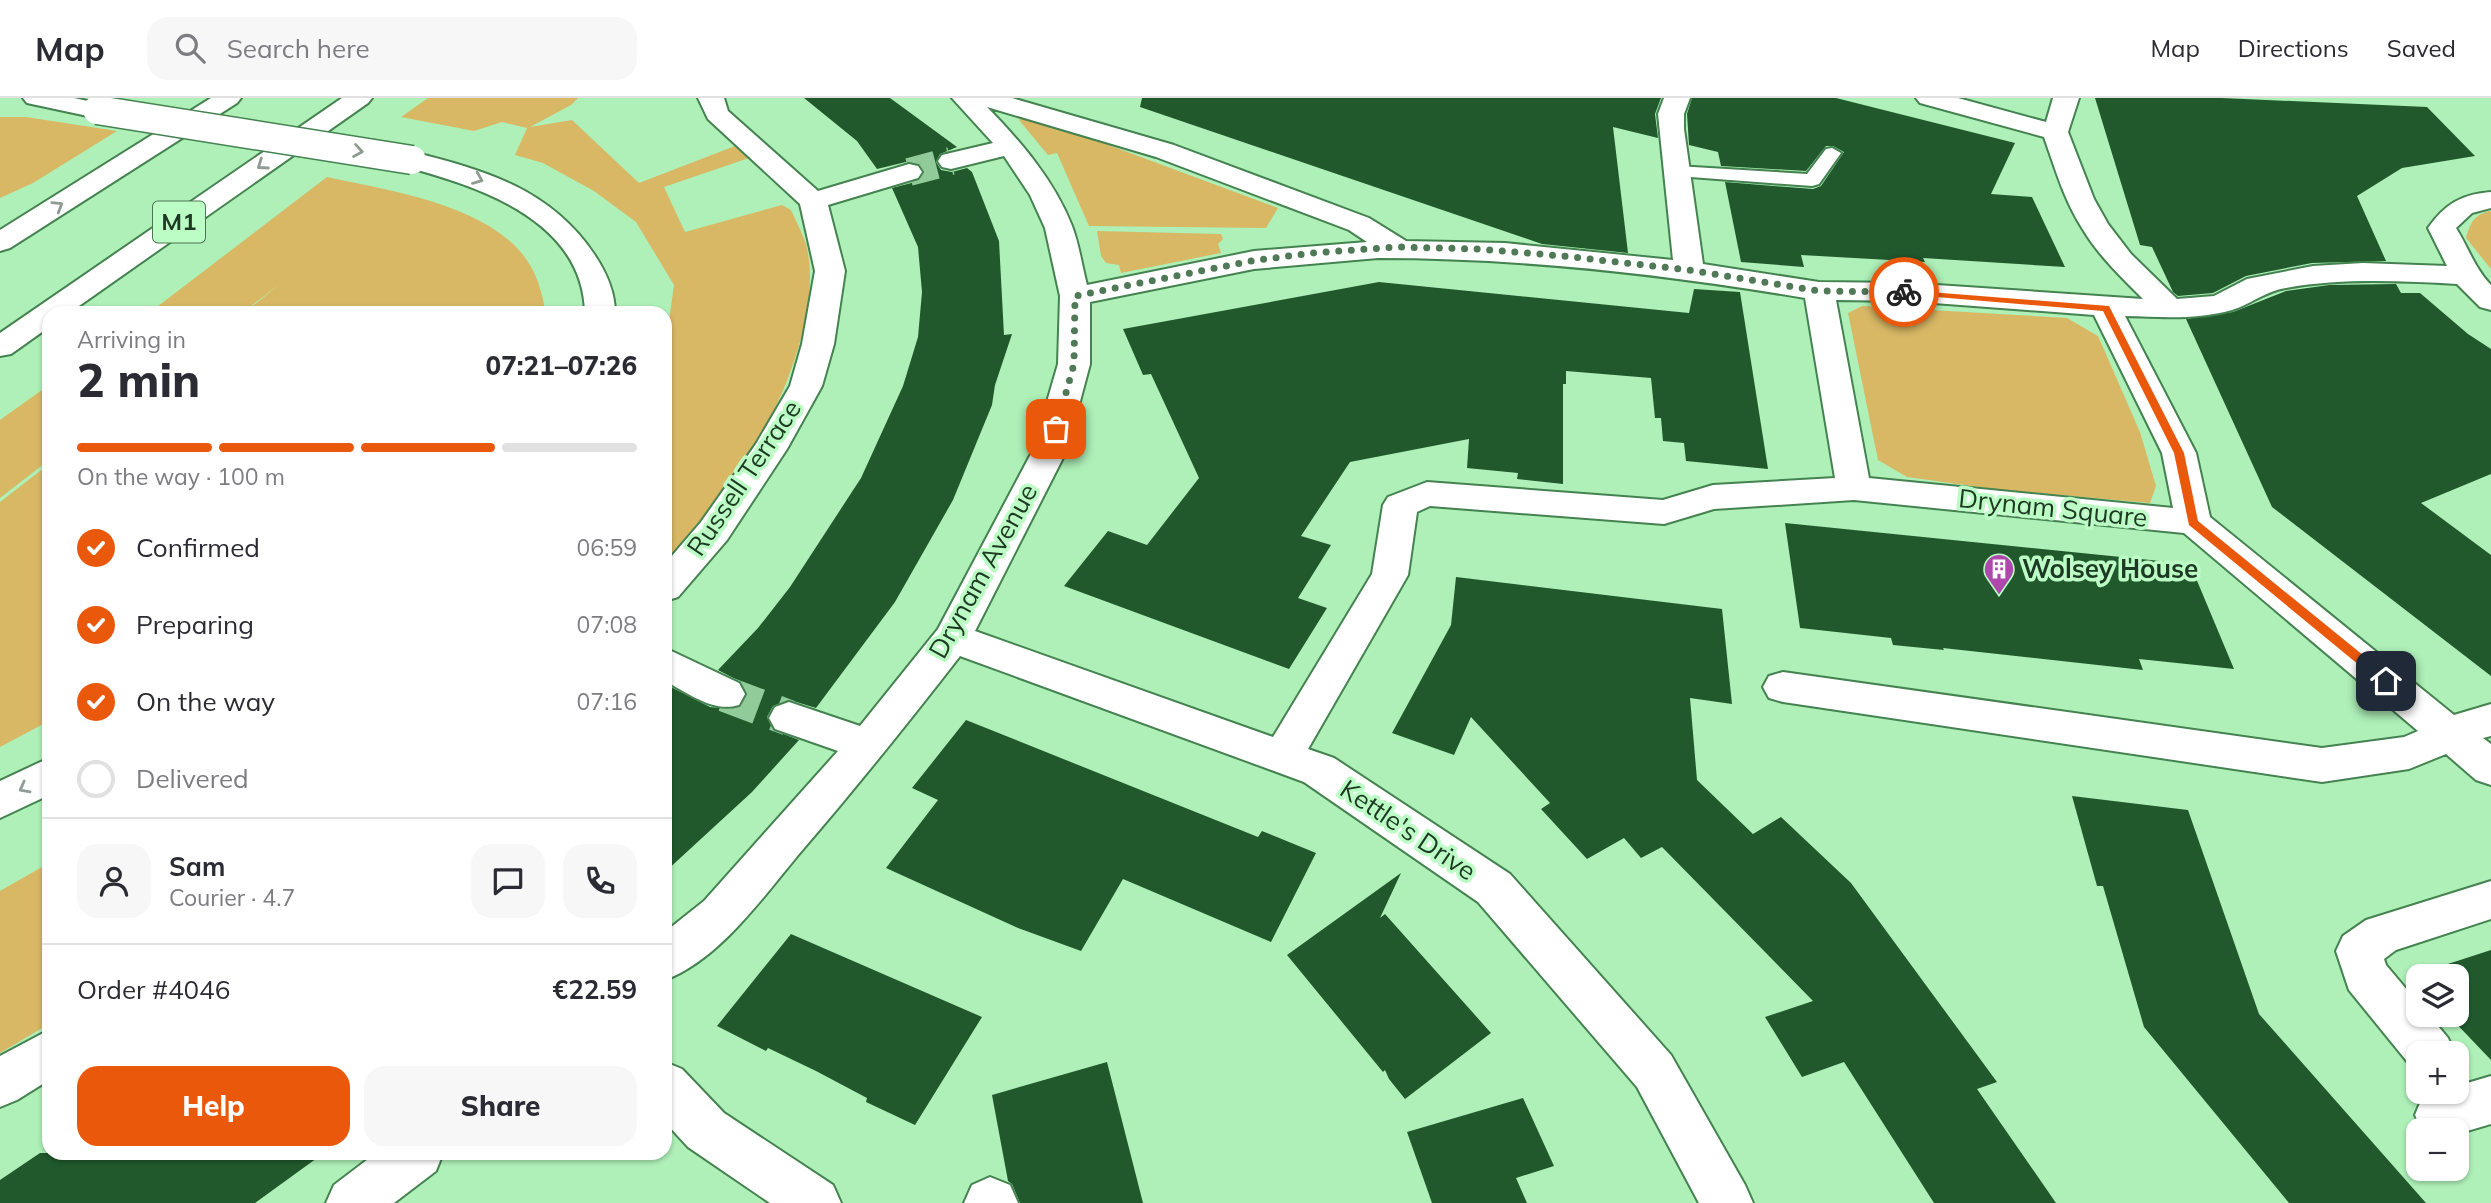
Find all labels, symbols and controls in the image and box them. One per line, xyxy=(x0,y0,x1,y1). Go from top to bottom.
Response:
search box xyxy=(147,17,637,80)
text: Map xyxy=(35,28,105,69)
icon: search xyxy=(171,29,209,67)
text: Search here xyxy=(227,32,370,65)
text: Map xyxy=(2150,33,2200,63)
text: Directions xyxy=(2238,33,2349,63)
text: Saved xyxy=(2387,33,2456,63)
one-way arrow xyxy=(352,143,364,158)
one-way arrow xyxy=(257,157,270,170)
one-way arrow xyxy=(471,171,483,185)
one-way arrow xyxy=(50,201,63,214)
road number: M1 xyxy=(153,202,205,242)
courier xyxy=(1869,257,1939,327)
icon: bike xyxy=(1885,273,1923,311)
text: Arriving in xyxy=(77,325,186,354)
text: 07:21–07:26 xyxy=(486,349,637,382)
text: 2 min xyxy=(77,351,200,409)
street label: Russell Terrace xyxy=(679,393,808,562)
pin xyxy=(1026,399,1086,459)
icon: bag xyxy=(1037,410,1075,448)
text: On the way · 100 m xyxy=(77,462,285,491)
street label: Drynam Avenue xyxy=(921,478,1044,664)
street label: Drynam Square xyxy=(1957,481,2149,534)
icon: check xyxy=(77,529,115,567)
text: Confirmed xyxy=(136,531,260,564)
text: 06:59 xyxy=(577,533,637,562)
building icon: Wolsey House xyxy=(1982,552,2016,596)
place label: Wolsey House xyxy=(2022,552,2198,585)
icon: check xyxy=(77,606,115,644)
text: Preparing xyxy=(136,608,254,641)
text: 07:08 xyxy=(577,610,637,639)
pin xyxy=(2356,651,2416,711)
icon: home xyxy=(2367,662,2405,700)
icon: check xyxy=(77,683,115,721)
text: On the way xyxy=(136,685,275,718)
text: 07:16 xyxy=(577,687,637,716)
text: Delivered xyxy=(136,762,249,795)
street label: Kettle's Drive xyxy=(1334,772,1482,887)
one-way arrow xyxy=(19,780,32,793)
button: person xyxy=(77,844,151,918)
button: chat xyxy=(471,844,545,918)
button: phone xyxy=(563,844,637,918)
text: Sam xyxy=(169,850,225,883)
text: Courier · 4.7 xyxy=(169,883,295,912)
map controls xyxy=(2406,964,2469,1181)
button: layers xyxy=(2406,964,2469,1027)
text: Order #4046 xyxy=(77,973,230,1006)
text: €22.59 xyxy=(553,973,637,1006)
button: + xyxy=(2406,1041,2469,1104)
button: Help xyxy=(77,1066,350,1146)
button: Share xyxy=(364,1066,637,1146)
button: − xyxy=(2406,1118,2469,1181)

